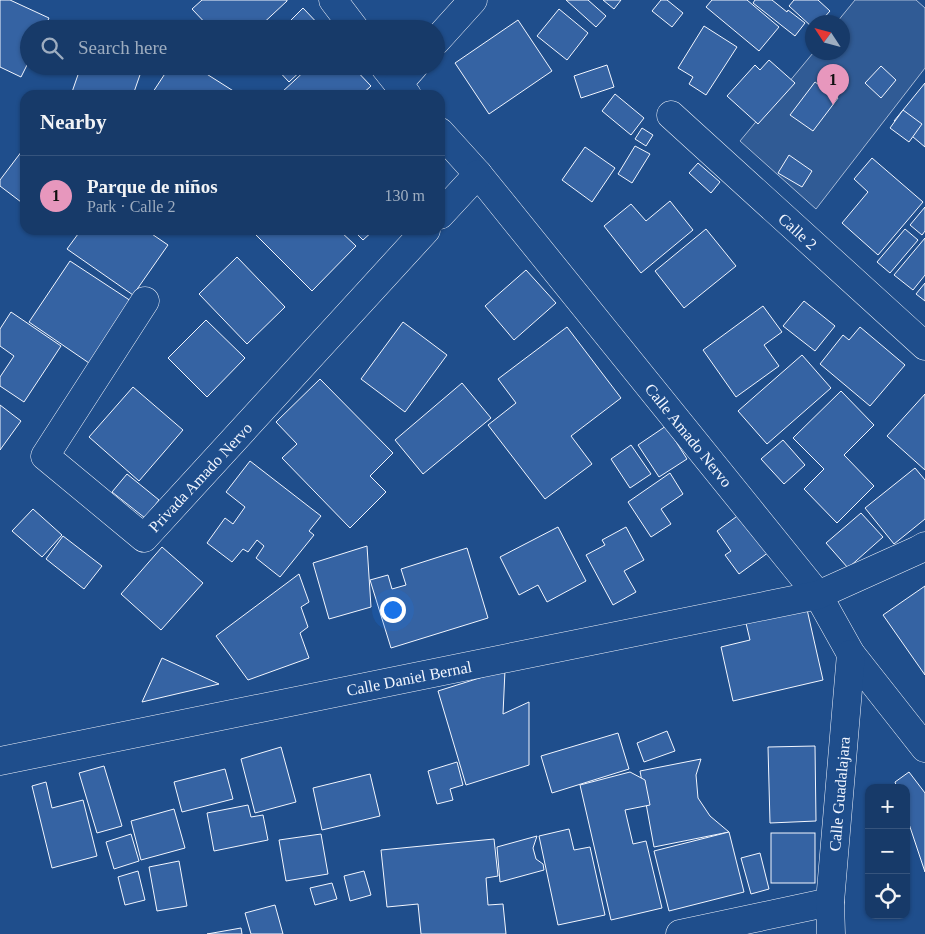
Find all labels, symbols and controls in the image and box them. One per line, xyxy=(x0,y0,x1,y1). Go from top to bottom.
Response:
north arrow xyxy=(805,15,850,60)
search box xyxy=(20,20,445,75)
icon: search xyxy=(38,34,66,62)
text: Search here xyxy=(78,37,167,58)
pin: 1 xyxy=(817,64,849,105)
text: Nearby xyxy=(40,110,107,134)
text: Parque de niños xyxy=(87,176,218,197)
text: 1 xyxy=(52,187,60,204)
text: 130 m xyxy=(385,187,425,204)
text: Park · Calle 2 xyxy=(87,198,175,215)
street label: Calle 2 xyxy=(775,210,820,253)
street label: Calle Amado Nervo xyxy=(642,380,735,490)
street label: Privada Amado Nervo xyxy=(145,419,255,535)
your location xyxy=(380,597,406,623)
street label: Calle Daniel Bernal xyxy=(345,658,474,699)
street label: Calle Guadalajara xyxy=(826,736,854,852)
map controls xyxy=(865,784,910,919)
button: + xyxy=(865,784,910,829)
button: − xyxy=(865,829,910,874)
button: locate xyxy=(865,874,910,919)

